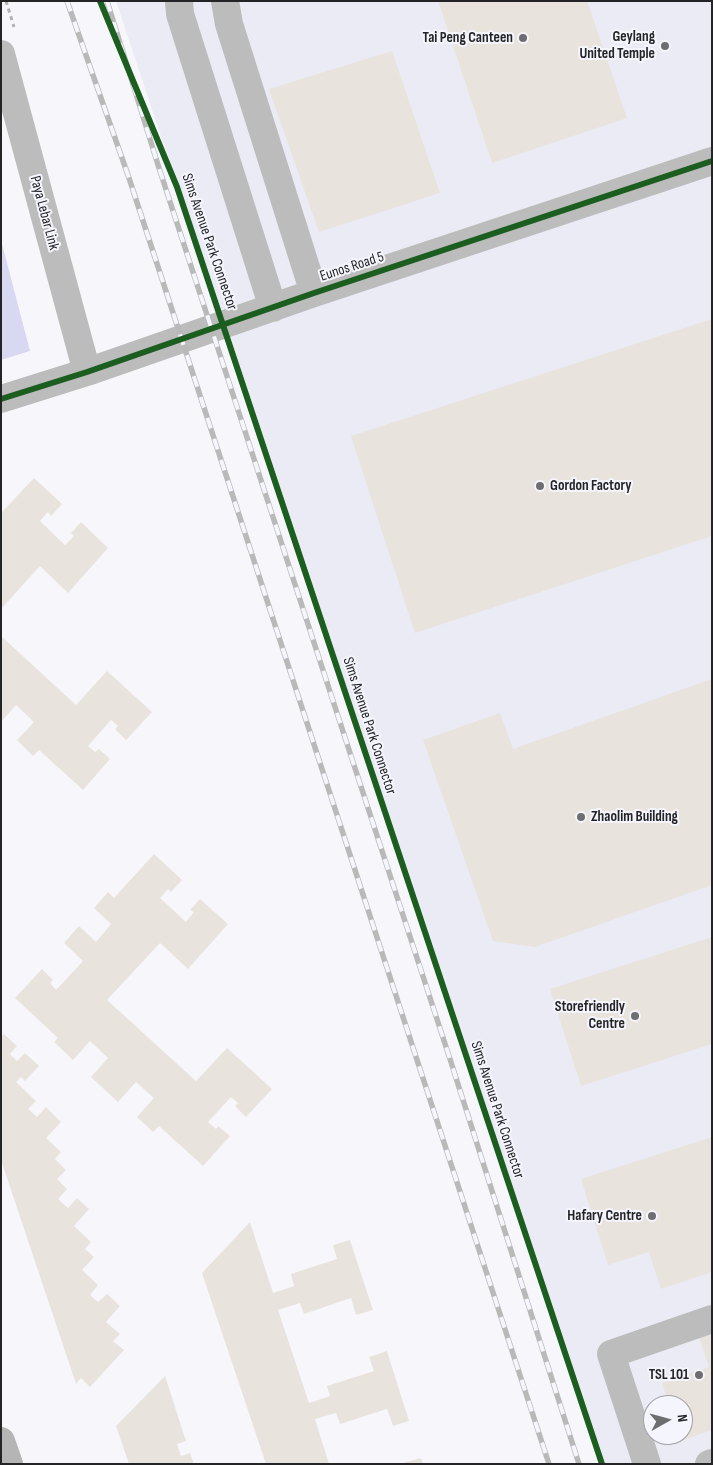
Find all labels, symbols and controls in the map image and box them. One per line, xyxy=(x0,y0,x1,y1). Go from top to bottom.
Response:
place label: Geylang United Temple xyxy=(579,28,655,63)
place label: Tai Peng Canteen xyxy=(423,29,513,47)
marker: Tai Peng Canteen xyxy=(517,32,529,44)
marker: Geylang United Temple xyxy=(659,40,671,52)
street label: Sims Avenue Park Connector xyxy=(177,171,241,313)
street label: Paya Lebar Link xyxy=(25,174,63,252)
street label: Eunos Road 5 xyxy=(318,248,386,286)
place label: Gordon Factory xyxy=(550,477,632,495)
marker: Gordon Factory xyxy=(534,480,546,492)
street label: Sims Avenue Park Connector xyxy=(338,655,400,797)
place label: Zhaolim Building xyxy=(591,808,678,826)
marker: Zhaolim Building xyxy=(575,811,587,823)
place label: Storefriendly Centre xyxy=(555,998,625,1033)
marker: Storefriendly Centre xyxy=(629,1010,641,1022)
street label: Sims Avenue Park Connector xyxy=(466,1039,528,1181)
place label: Hafary Centre xyxy=(567,1207,642,1225)
marker: Hafary Centre xyxy=(646,1210,658,1222)
place label: TSL 101 xyxy=(649,1366,689,1384)
marker: TSL 101 xyxy=(693,1369,705,1381)
north arrow xyxy=(643,1395,693,1445)
text: N xyxy=(673,1413,691,1423)

